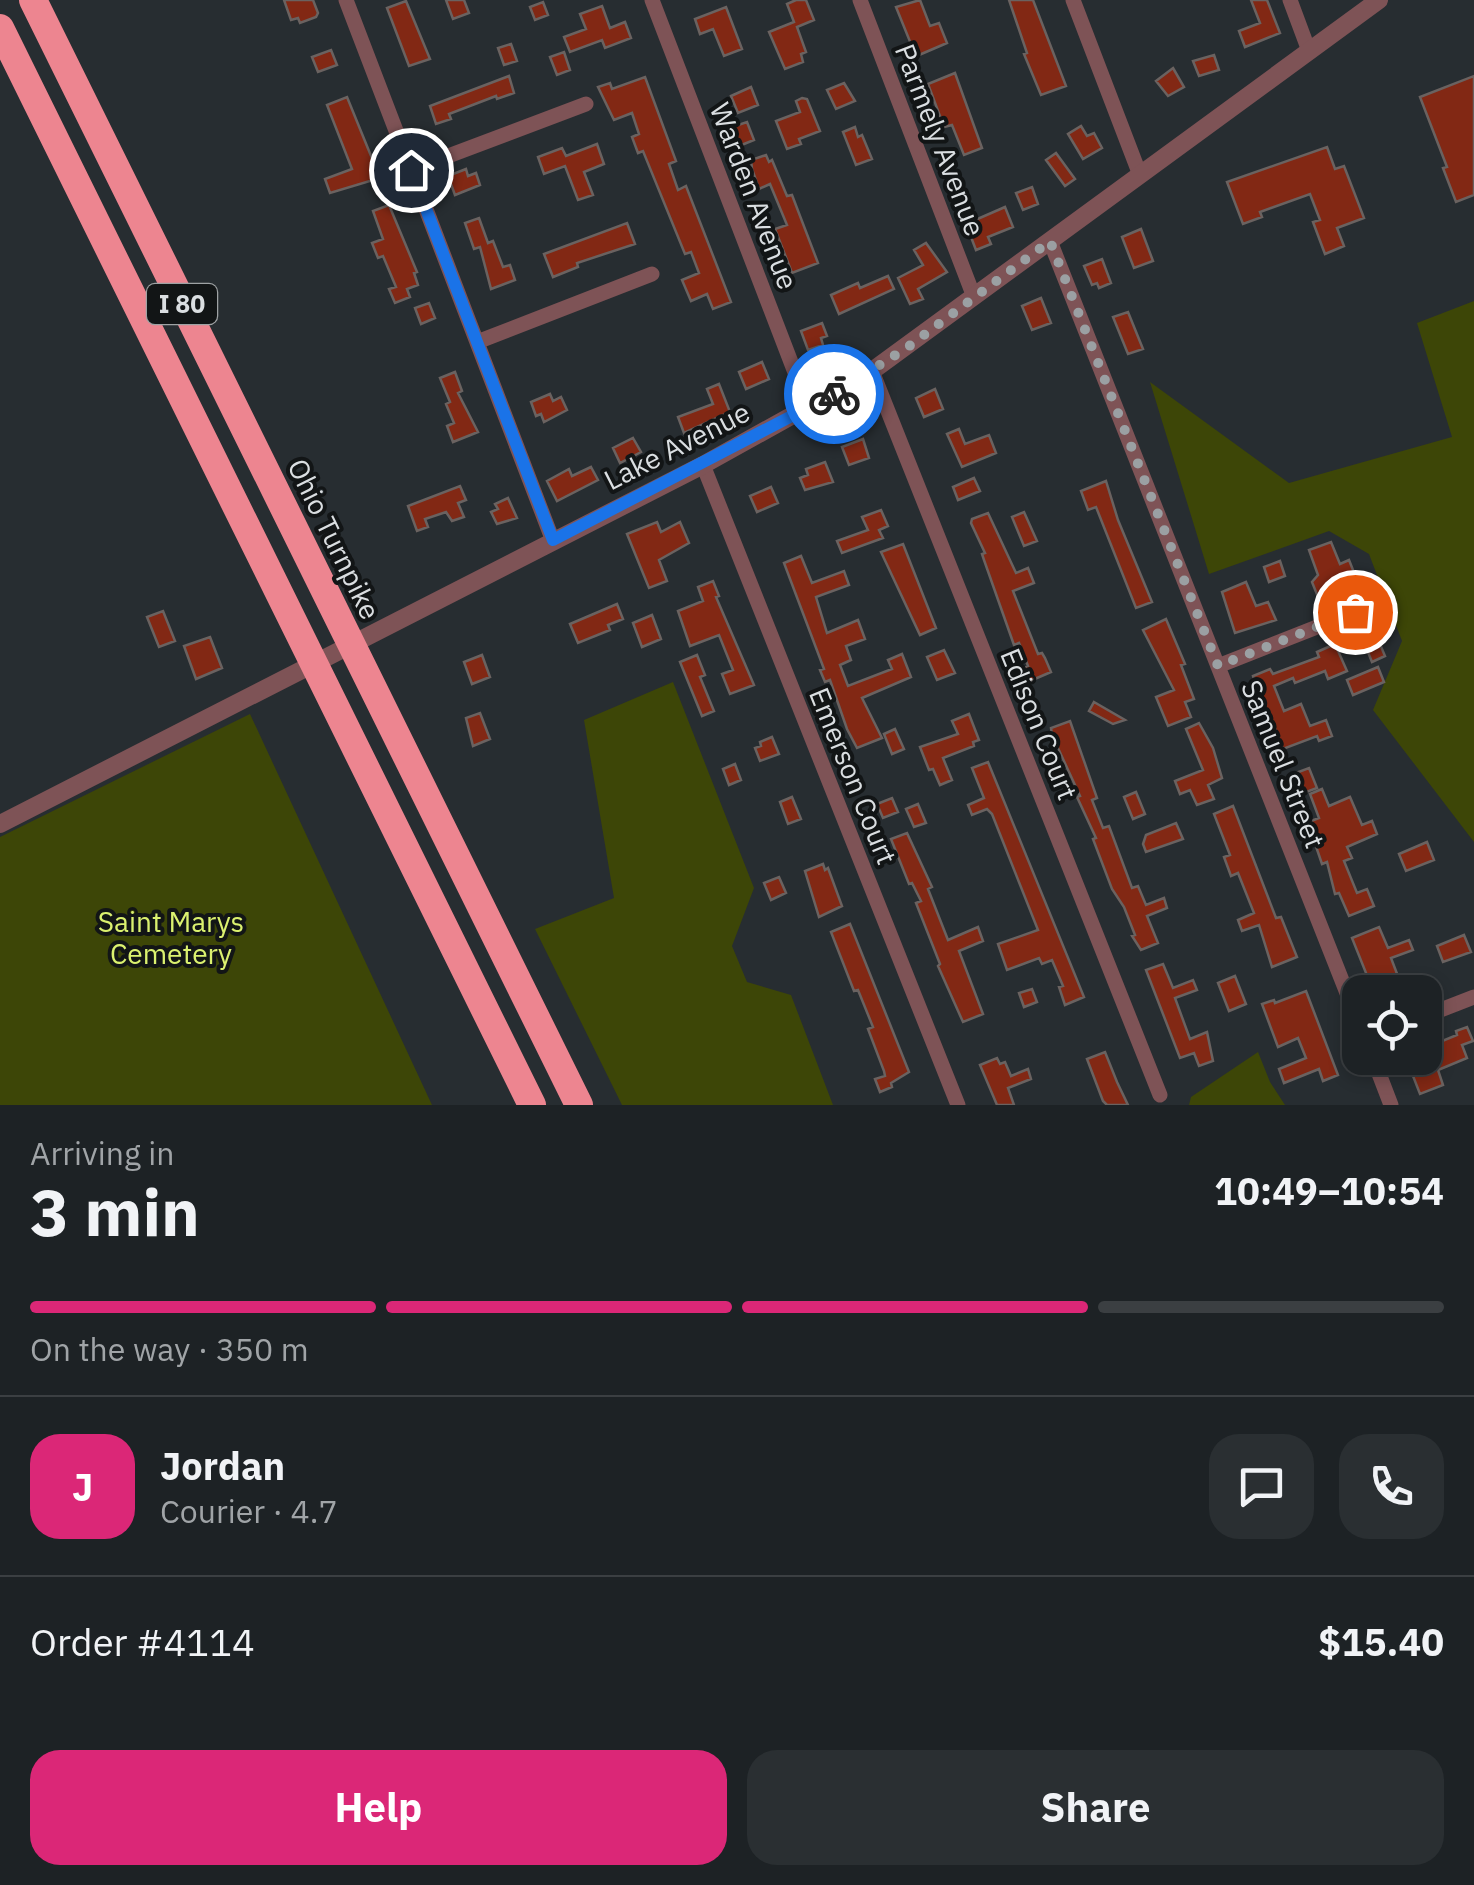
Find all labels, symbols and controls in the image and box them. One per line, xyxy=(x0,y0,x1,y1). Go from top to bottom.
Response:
street label: Parmely Avenue xyxy=(887,38,994,241)
street label: Warden Avenue xyxy=(702,97,807,295)
pin xyxy=(369,128,454,213)
icon: home xyxy=(384,143,439,198)
road number: I 80 xyxy=(147,284,217,324)
courier xyxy=(784,344,884,444)
icon: bike xyxy=(807,367,862,422)
street label: Lake Avenue xyxy=(598,393,756,498)
street label: Ohio Turnpike xyxy=(280,452,389,625)
pin xyxy=(1313,570,1398,655)
icon: bag xyxy=(1328,585,1383,640)
street label: Edison Court xyxy=(992,643,1087,805)
street label: Samuel Street xyxy=(1233,674,1334,853)
street label: Emerson Court xyxy=(801,682,906,870)
park label: Saint Marys Cemetery xyxy=(98,903,244,972)
map controls xyxy=(1342,975,1442,1075)
button: locate xyxy=(1342,975,1442,1075)
text: Arriving in xyxy=(30,1132,175,1174)
text: 10:49–10:54 xyxy=(1214,1166,1444,1215)
text: 3 min xyxy=(30,1169,200,1254)
text: On the way · 350 m xyxy=(30,1328,309,1370)
button: chat xyxy=(1209,1434,1314,1539)
button: phone xyxy=(1339,1434,1444,1539)
text: Jordan xyxy=(160,1441,285,1490)
text: J xyxy=(72,1462,93,1511)
text: Courier · 4.7 xyxy=(160,1490,338,1532)
text: Order #4114 xyxy=(30,1617,255,1666)
text: $15.40 xyxy=(1318,1617,1444,1666)
button: Help xyxy=(30,1750,727,1865)
button: Share xyxy=(747,1750,1444,1865)

